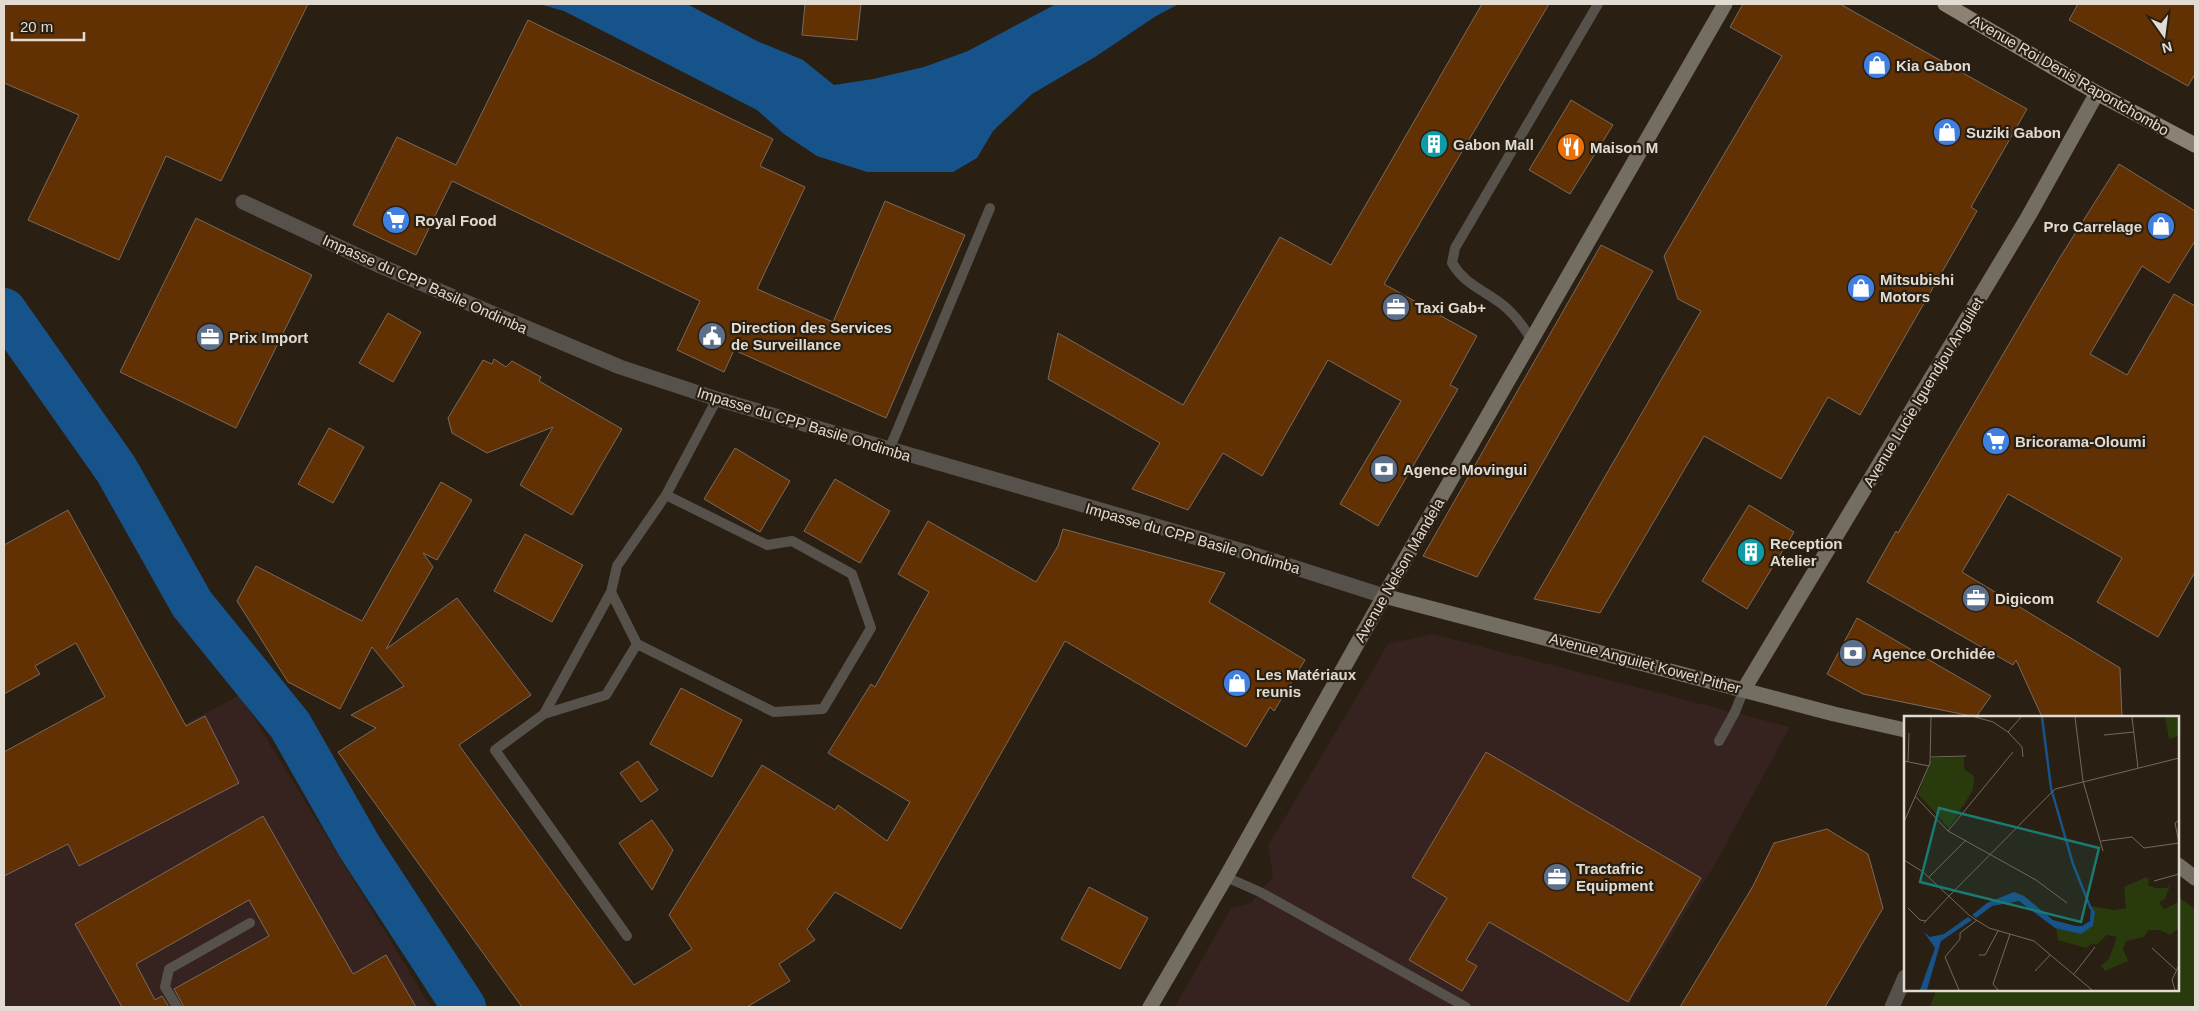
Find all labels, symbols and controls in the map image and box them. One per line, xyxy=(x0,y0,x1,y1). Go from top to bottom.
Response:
scale bar xyxy=(12,10,85,42)
north arrow xyxy=(2139,10,2189,60)
street label: Avenue Roi Denis Rapontchombo xyxy=(1968,11,2172,139)
text: 20 m xyxy=(20,18,53,35)
text: N xyxy=(2160,39,2174,57)
shop icon: Kia Gabon xyxy=(1862,50,1892,80)
place label: Kia Gabon xyxy=(1896,57,1971,74)
shop icon: Suziki Gabon xyxy=(1932,117,1962,147)
place label: Suziki Gabon xyxy=(1966,124,2061,141)
building icon: Gabon Mall xyxy=(1419,129,1449,159)
restaurant icon: Maison M xyxy=(1556,132,1586,162)
place label: Gabon Mall xyxy=(1453,136,1534,153)
place label: Maison M xyxy=(1590,139,1658,156)
supermarket icon: Royal Food xyxy=(381,205,411,235)
shop icon: Pro Carrelage xyxy=(2146,211,2176,241)
place label: Royal Food xyxy=(415,212,497,229)
place label: Pro Carrelage xyxy=(2044,218,2142,235)
street label: Impasse du CPP Basile Ondimba xyxy=(320,231,531,337)
place label: Mitsubishi Motors xyxy=(1880,271,1954,305)
shop icon: Mitsubishi Motors xyxy=(1846,273,1876,303)
office icon: Taxi Gab+ xyxy=(1381,292,1411,322)
street label: Avenue Lucie Iguendjou Anguilet xyxy=(1860,293,1987,490)
place label: Taxi Gab+ xyxy=(1415,299,1486,316)
place label: Direction des Services de Surveillance xyxy=(731,319,892,353)
public building icon: Direction des Services de Surveillance xyxy=(697,321,727,351)
office icon: Prix Import xyxy=(195,322,225,352)
place label: Prix Import xyxy=(229,329,308,346)
street label: Impasse du CPP Basile Ondimba xyxy=(695,383,913,465)
supermarket icon: Bricorama-Oloumi xyxy=(1981,426,2011,456)
place label: Bricorama-Oloumi xyxy=(2015,433,2146,450)
bank icon: Agence Movingui xyxy=(1369,454,1399,484)
place label: Agence Movingui xyxy=(1403,461,1527,478)
street label: Avenue Nelson Mandela xyxy=(1351,495,1447,645)
street label: Impasse du CPP Basile Ondimba xyxy=(1084,499,1303,577)
place label: Reception Atelier xyxy=(1770,535,1843,569)
building icon: Reception Atelier xyxy=(1736,537,1766,567)
office icon: Digicom xyxy=(1961,583,1991,613)
place label: Digicom xyxy=(1995,590,2054,607)
street label: Avenue Anguilet Kowet Pither xyxy=(1547,629,1743,697)
bank icon: Agence Orchidée xyxy=(1838,638,1868,668)
place label: Agence Orchidée xyxy=(1872,645,1995,662)
place label: Les Matériaux reunis xyxy=(1256,666,1357,700)
shop icon: Les Matériaux reunis xyxy=(1222,668,1252,698)
inset map xyxy=(1904,716,2179,991)
place label: Tractafric Equipment xyxy=(1576,860,1654,894)
office icon: Tractafric Equipment xyxy=(1542,862,1572,892)

